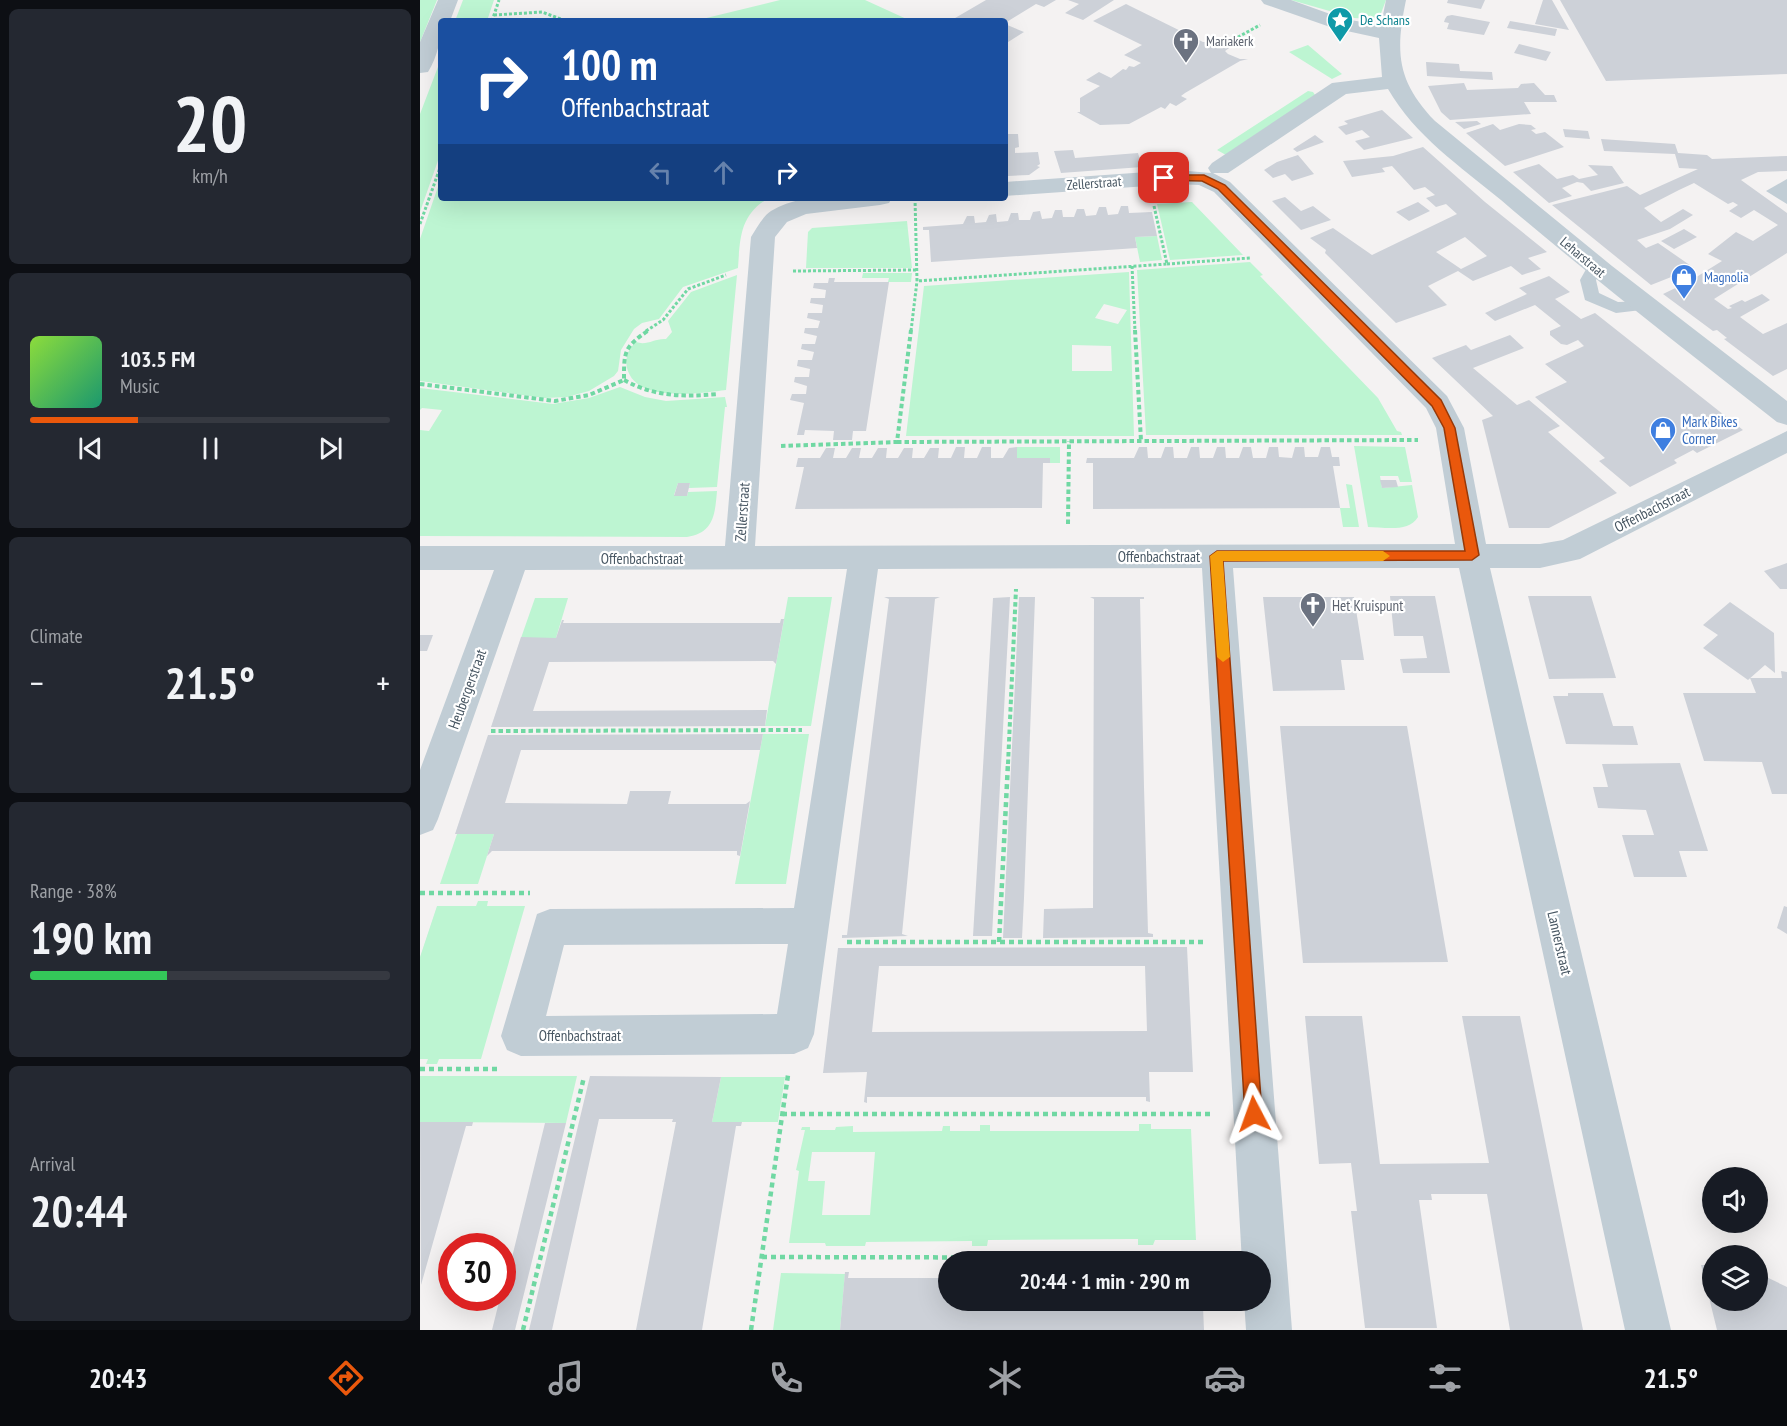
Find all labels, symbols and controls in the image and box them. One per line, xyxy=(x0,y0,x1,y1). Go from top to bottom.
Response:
place icon: De Schans xyxy=(1325,5,1355,43)
place label: De Schans xyxy=(1360,11,1410,29)
church icon: Mariakerk xyxy=(1171,26,1201,64)
place label: Mariakerk xyxy=(1206,32,1254,50)
text: 100 m xyxy=(561,37,658,92)
icon: right xyxy=(462,42,540,120)
text: 20 xyxy=(173,73,247,174)
text: Offenbachstraat xyxy=(561,90,709,124)
pin xyxy=(1138,152,1189,203)
icon: left xyxy=(644,156,677,189)
icon: ahead xyxy=(707,156,740,189)
icon: right xyxy=(770,156,803,189)
icon: arrive xyxy=(1147,161,1180,194)
text: km/h xyxy=(192,163,228,189)
street label: Zellerstraat xyxy=(1066,172,1122,194)
street label: Leharstraat xyxy=(1557,233,1610,281)
shop icon: Magnolia xyxy=(1669,262,1699,300)
place label: Magnolia xyxy=(1704,268,1749,286)
text: 103.5 FM xyxy=(120,345,195,373)
text: Music xyxy=(120,373,160,399)
place label: Mark Bikes Corner xyxy=(1682,412,1738,448)
shop icon: Mark Bikes Corner xyxy=(1648,415,1678,453)
icon: previous xyxy=(74,432,107,465)
icon: pause xyxy=(194,432,227,465)
icon: next xyxy=(314,432,347,465)
street label: Zellerstraat xyxy=(730,482,754,542)
street label: Offenbachstraat xyxy=(1611,482,1693,536)
street label: Offenbachstraat xyxy=(1118,547,1200,566)
street label: Offenbachstraat xyxy=(601,549,683,568)
church icon: Het Kruispunt xyxy=(1298,590,1328,628)
place label: Het Kruispunt xyxy=(1332,596,1403,615)
text: Climate xyxy=(30,623,83,649)
street label: Heubergerstraat xyxy=(444,646,490,732)
text: 21.5° xyxy=(165,653,255,711)
text: − xyxy=(30,661,44,704)
text: + xyxy=(376,661,390,704)
text: Range · 38% xyxy=(30,878,117,904)
text: 190 km xyxy=(30,908,152,966)
street label: Lannerstraat xyxy=(1543,909,1577,977)
street label: Offenbachstraat xyxy=(539,1026,621,1045)
position arrow xyxy=(1222,1082,1286,1146)
text: Arrival xyxy=(30,1151,75,1177)
map controls xyxy=(1702,1167,1768,1311)
button: sound xyxy=(1702,1167,1768,1233)
text: 20:44 xyxy=(30,1181,127,1239)
speed limit sign: 30 xyxy=(438,1233,516,1311)
button: layers xyxy=(1702,1245,1768,1311)
text: 20:44 · 1 min · 290 m xyxy=(1019,1267,1190,1295)
icon: directions xyxy=(325,1357,367,1399)
icon: music xyxy=(545,1357,587,1399)
icon: phone xyxy=(765,1357,807,1399)
icon: climate xyxy=(984,1357,1026,1399)
icon: car xyxy=(1204,1357,1246,1399)
icon: filters xyxy=(1424,1357,1466,1399)
text: 20:43 xyxy=(89,1361,147,1395)
text: 21.5° xyxy=(1644,1361,1698,1395)

